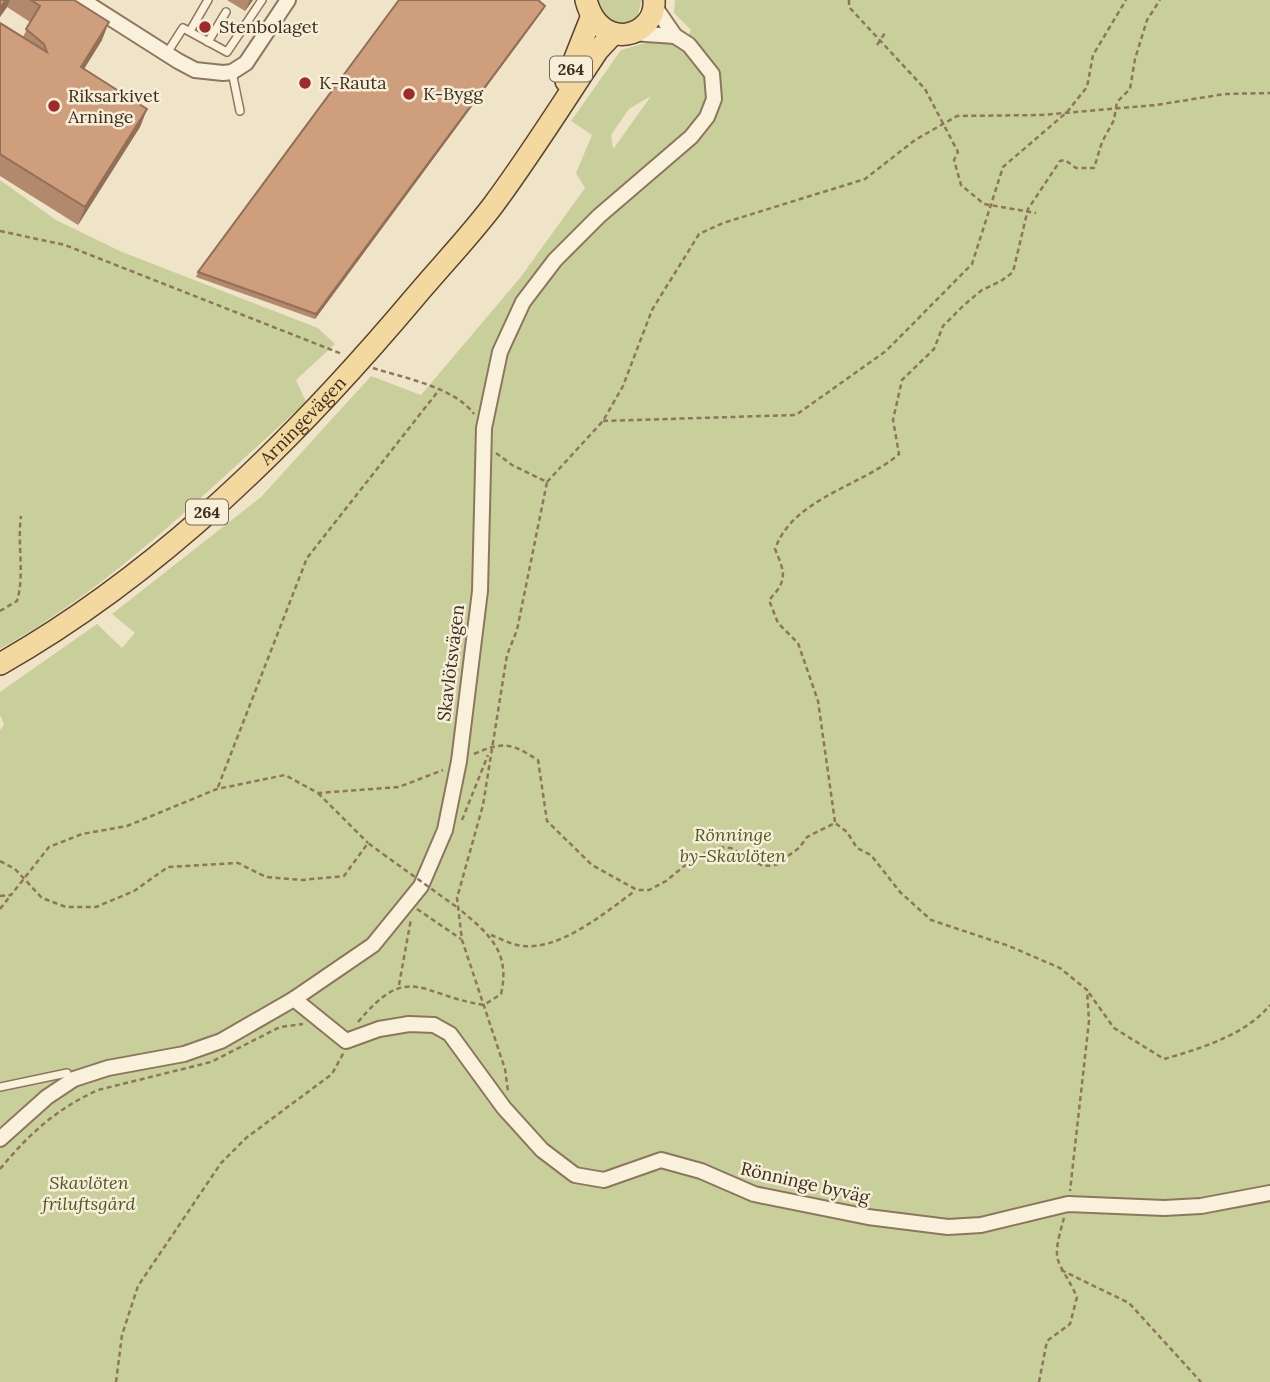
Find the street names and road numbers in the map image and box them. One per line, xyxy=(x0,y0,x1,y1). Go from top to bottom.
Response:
road number: 264 xyxy=(550,57,592,82)
street label: Arningevägen xyxy=(254,371,351,470)
road number: 264 xyxy=(186,499,228,524)
street label: Skavlötsvägen xyxy=(432,603,469,723)
street label: Rönninge byväg xyxy=(738,1156,873,1209)

